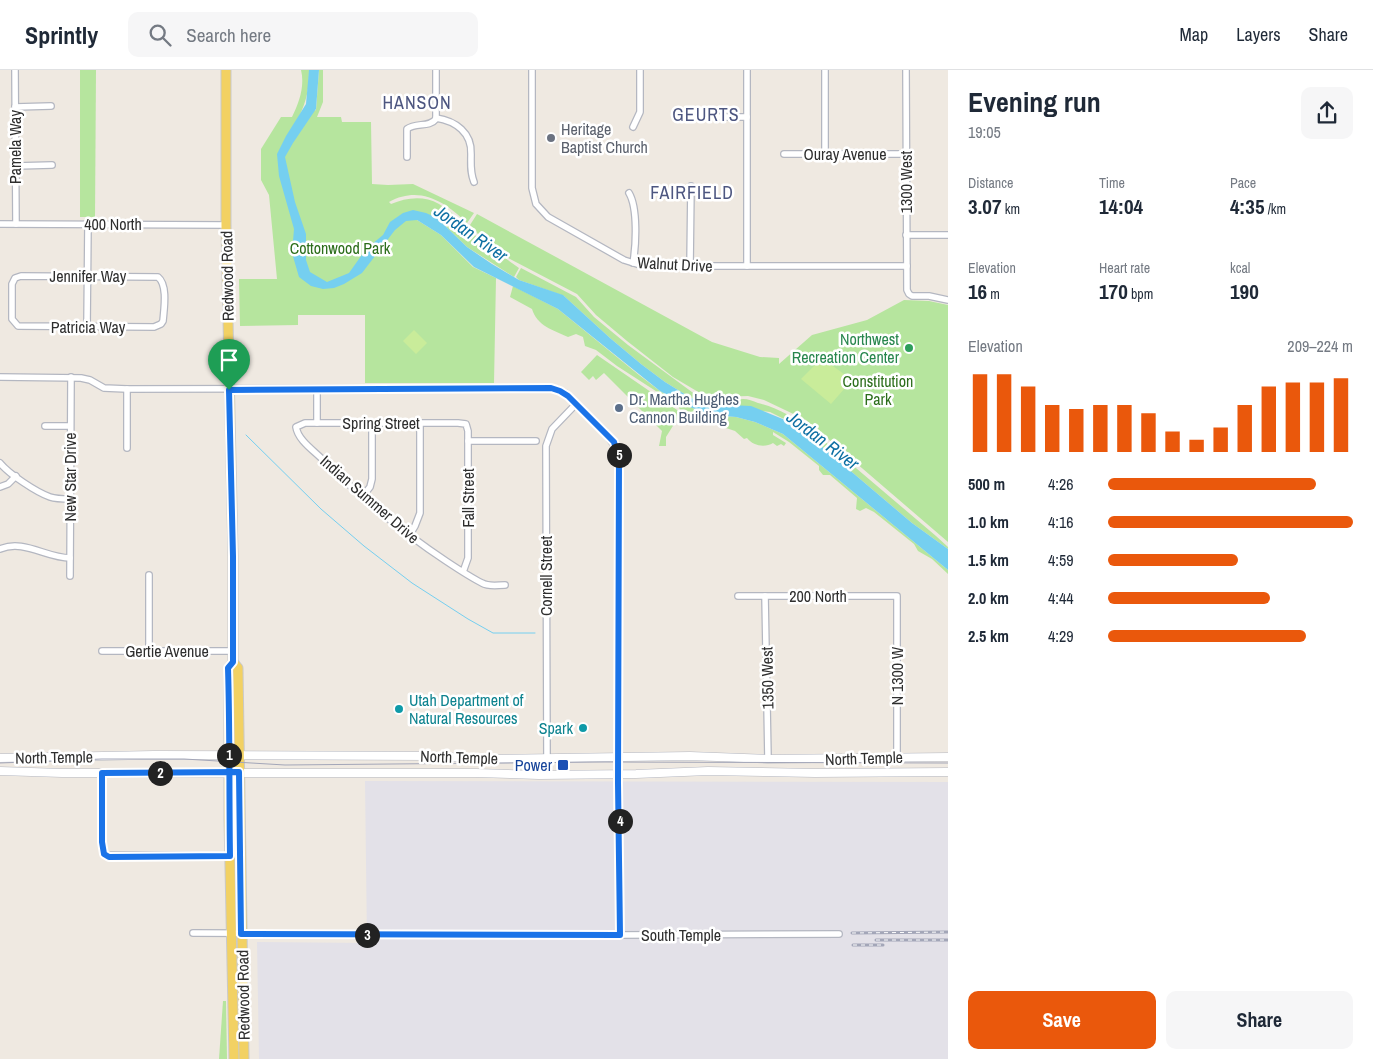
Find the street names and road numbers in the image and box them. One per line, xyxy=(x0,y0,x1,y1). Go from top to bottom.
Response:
street label: Pamela Way xyxy=(4,110,26,184)
street label: Ouray Avenue xyxy=(804,143,886,165)
street label: 1300 West xyxy=(895,150,917,213)
street label: 400 North xyxy=(84,213,142,235)
street label: Redwood Road xyxy=(215,231,239,321)
street label: Walnut Drive xyxy=(637,251,713,277)
street label: Jennifer Way xyxy=(50,265,127,287)
street label: Patricia Way xyxy=(51,316,126,338)
street label: Spring Street xyxy=(342,412,420,434)
street label: New Star Drive xyxy=(59,433,81,521)
street label: Indian Summer Drive xyxy=(316,450,424,548)
street label: Fall Street xyxy=(457,468,479,528)
street label: Cornell Street xyxy=(535,536,557,616)
street label: 200 North xyxy=(789,585,847,607)
street label: Gertie Avenue xyxy=(125,640,209,662)
street label: 1350 West xyxy=(755,646,779,709)
street label: N 1300 W xyxy=(886,646,908,705)
street label: North Temple xyxy=(15,745,93,769)
street label: North Temple xyxy=(420,745,498,769)
street label: North Temple xyxy=(825,746,903,770)
street label: South Temple xyxy=(641,924,721,946)
street label: Redwood Road xyxy=(231,950,255,1040)

